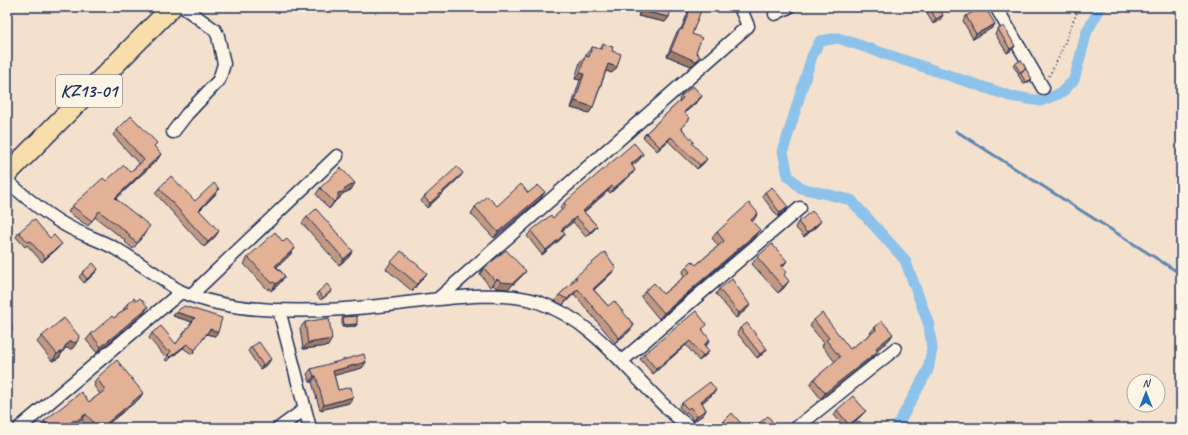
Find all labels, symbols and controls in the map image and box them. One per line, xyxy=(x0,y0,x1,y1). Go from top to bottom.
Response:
road number: KZ13-01 xyxy=(56,75,122,107)
north arrow xyxy=(1126,373,1166,413)
text: N xyxy=(1143,376,1152,390)

